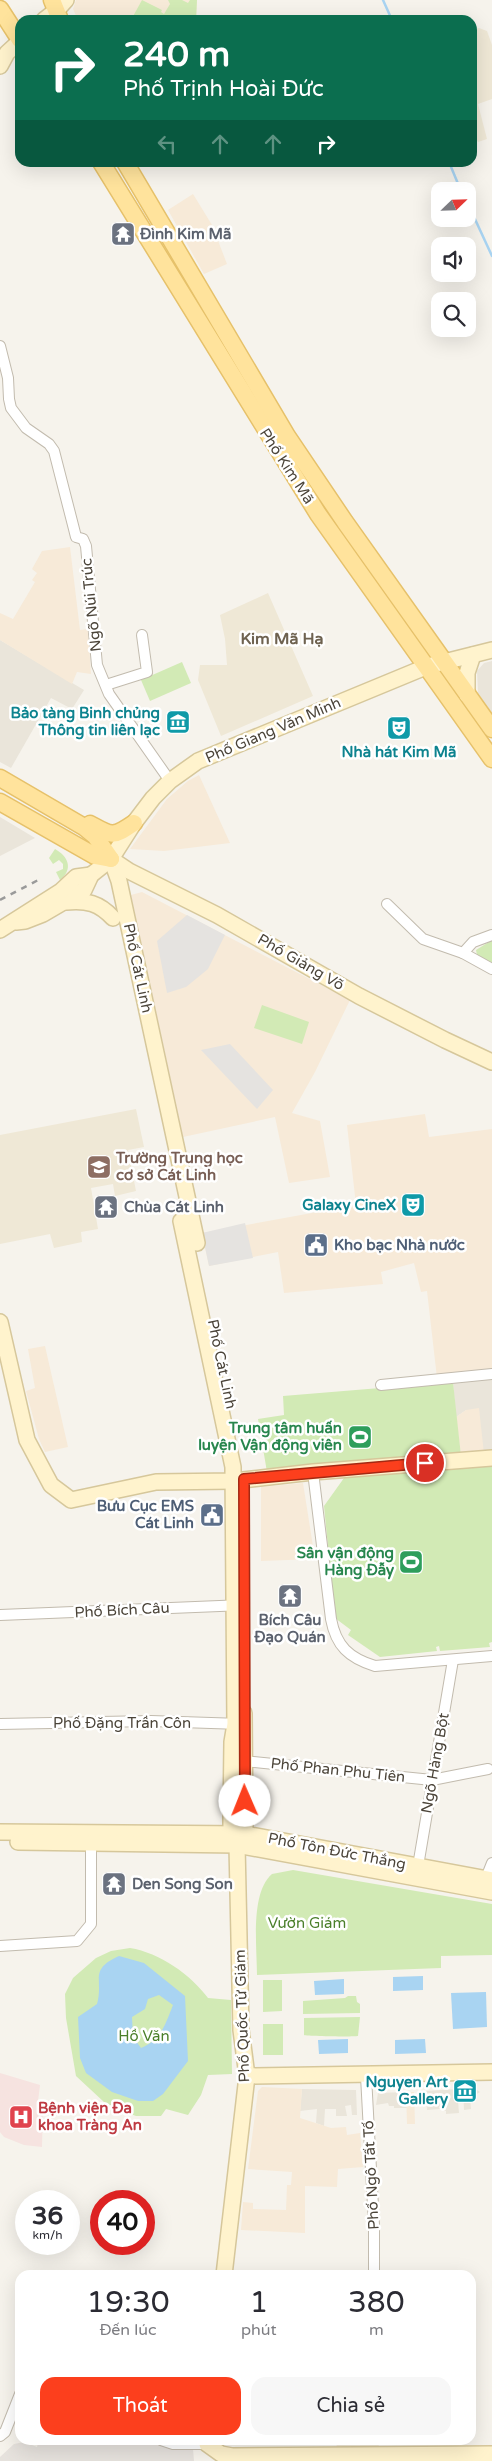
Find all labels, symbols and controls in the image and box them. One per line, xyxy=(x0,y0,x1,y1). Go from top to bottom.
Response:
text: 240 m xyxy=(123,34,230,76)
icon: right xyxy=(40,35,105,100)
text: Phố Trịnh Hoài Đức xyxy=(123,76,324,102)
icon: left xyxy=(153,130,181,158)
icon: ahead xyxy=(206,130,234,158)
icon: ahead xyxy=(259,130,287,158)
icon: right xyxy=(312,130,340,158)
north arrow xyxy=(431,182,476,228)
map controls xyxy=(431,182,476,337)
temple icon: Đình Kim Mã xyxy=(110,221,136,247)
place label: Đình Kim Mã xyxy=(139,225,231,243)
button: sound xyxy=(431,237,476,282)
button: search xyxy=(431,292,476,337)
street label: Phố Kim Mã xyxy=(256,425,318,507)
street label: Ngõ Núi Trúc xyxy=(77,557,105,653)
district label: Kim Mã Hạ xyxy=(240,629,324,649)
street label: Phố Giang Văn Minh xyxy=(202,693,344,767)
place label: Bảo tàng Binh chủng Thông tin liên lạc xyxy=(11,704,160,740)
museum icon: Bảo tàng Binh chủng Thông tin liên lạc xyxy=(165,709,191,735)
theatre icon: Nhà hát Kim Mã xyxy=(386,715,412,741)
place label: Nhà hát Kim Mã xyxy=(342,743,456,761)
street label: Phố Cát Linh xyxy=(120,922,156,1014)
street label: Phố Giảng Võ xyxy=(255,930,347,994)
place label: Trường Trung học cơ sở Cát Linh xyxy=(115,1149,243,1184)
school or university icon: Trường Trung học cơ sở Cát Linh xyxy=(86,1154,112,1180)
theatre icon: Galaxy CineX xyxy=(400,1192,426,1218)
temple icon: Chùa Cát Linh xyxy=(93,1194,119,1220)
place label: Galaxy CineX xyxy=(302,1196,396,1215)
place label: Chùa Cát Linh xyxy=(124,1198,224,1216)
public building icon: Kho bạc Nhà nước xyxy=(303,1232,329,1258)
place label: Kho bạc Nhà nước xyxy=(334,1236,465,1254)
street label: Phố Cát Linh xyxy=(204,1318,240,1410)
place label: Trung tâm huấn luyện Vận động viên xyxy=(198,1419,342,1455)
sports icon: Trung tâm huấn luyện Vận động viên xyxy=(347,1424,373,1450)
pin xyxy=(404,1442,446,1484)
icon: arrive xyxy=(411,1449,439,1477)
place label: Bưu Cục EMS Cát Linh xyxy=(97,1497,194,1532)
public building icon: Bưu Cục EMS Cát Linh xyxy=(199,1502,225,1528)
place label: Sân vận động Hàng Đẫy xyxy=(297,1544,394,1580)
sports icon: Sân vận động Hàng Đẫy xyxy=(398,1549,424,1575)
temple icon: Bích Câu Đạo Quán xyxy=(277,1583,303,1609)
street label: Phố Bích Câu xyxy=(74,1599,170,1621)
place label: Bích Câu Đạo Quán xyxy=(253,1611,326,1646)
street label: Ngõ Hàng Bột xyxy=(417,1711,453,1815)
street label: Phố Đặng Trần Côn xyxy=(53,1714,191,1732)
street label: Phố Phan Phu Tiên xyxy=(270,1754,406,1786)
position arrow xyxy=(218,1774,270,1826)
street label: Phố Tôn Đức Thắng xyxy=(267,1829,407,1873)
temple icon: Den Song Son xyxy=(101,1871,127,1897)
place label: Den Song Son xyxy=(132,1875,233,1894)
park label: Vườn Giám xyxy=(268,1914,346,1932)
street label: Phố Quốc Tử Giám xyxy=(231,1949,253,2083)
park label: Hồ Văn xyxy=(118,2027,170,2045)
place label: Nguyen Art Gallery xyxy=(366,2073,448,2109)
museum icon: Nguyen Art Gallery xyxy=(452,2078,478,2104)
place label: Bệnh viện Đa khoa Tràng An xyxy=(38,2099,142,2135)
hospital icon: Bệnh viện Đa khoa Tràng An xyxy=(8,2104,34,2130)
street label: Phố Ngô Tất Tố xyxy=(359,2120,383,2230)
speed limit sign: 40 xyxy=(90,2190,155,2255)
text: 36 xyxy=(32,2201,63,2231)
text: km/h xyxy=(32,2228,63,2242)
text: 19:30 xyxy=(86,2284,170,2321)
text: 1 xyxy=(249,2284,268,2321)
text: 380 xyxy=(348,2284,405,2321)
text: Đến lúc xyxy=(99,2320,157,2340)
text: phút xyxy=(241,2320,277,2340)
text: m xyxy=(369,2320,384,2340)
button: Thoát xyxy=(40,2377,241,2435)
button: Chia sẻ xyxy=(251,2377,451,2435)

